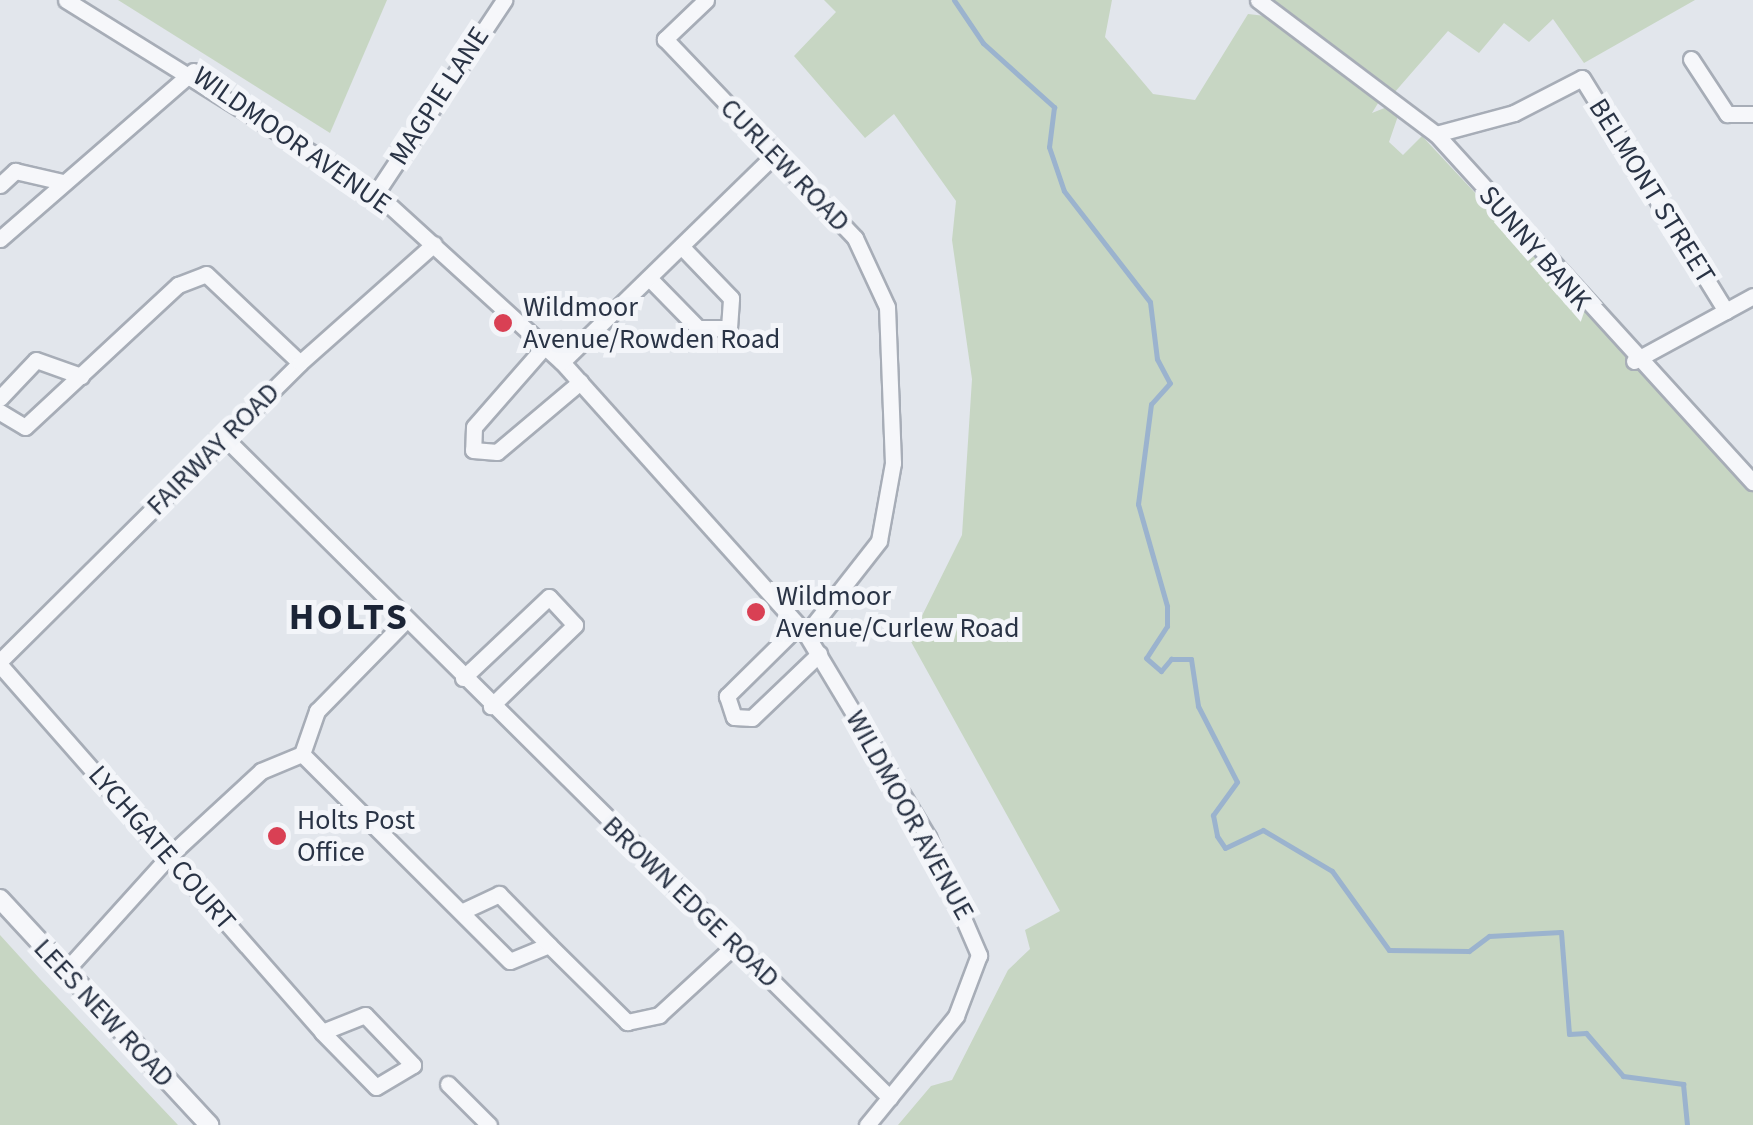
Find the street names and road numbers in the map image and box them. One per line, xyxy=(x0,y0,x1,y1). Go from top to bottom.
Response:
street label: MAGPIE LANE xyxy=(382,21,496,171)
street label: WILDMOOR AVENUE xyxy=(186,59,398,221)
street label: CURLEW ROAD xyxy=(713,91,857,239)
street label: BELMONT STREET xyxy=(1581,92,1723,290)
street label: SUNNY BANK xyxy=(1472,179,1598,317)
street label: FAIRWAY ROAD xyxy=(140,376,286,522)
street label: WILDMOOR AVENUE xyxy=(839,704,981,926)
street label: LYCHGATE COURT xyxy=(81,759,243,937)
street label: BROWN EDGE ROAD xyxy=(596,809,786,995)
street label: LEES NEW ROAD xyxy=(27,932,181,1094)

